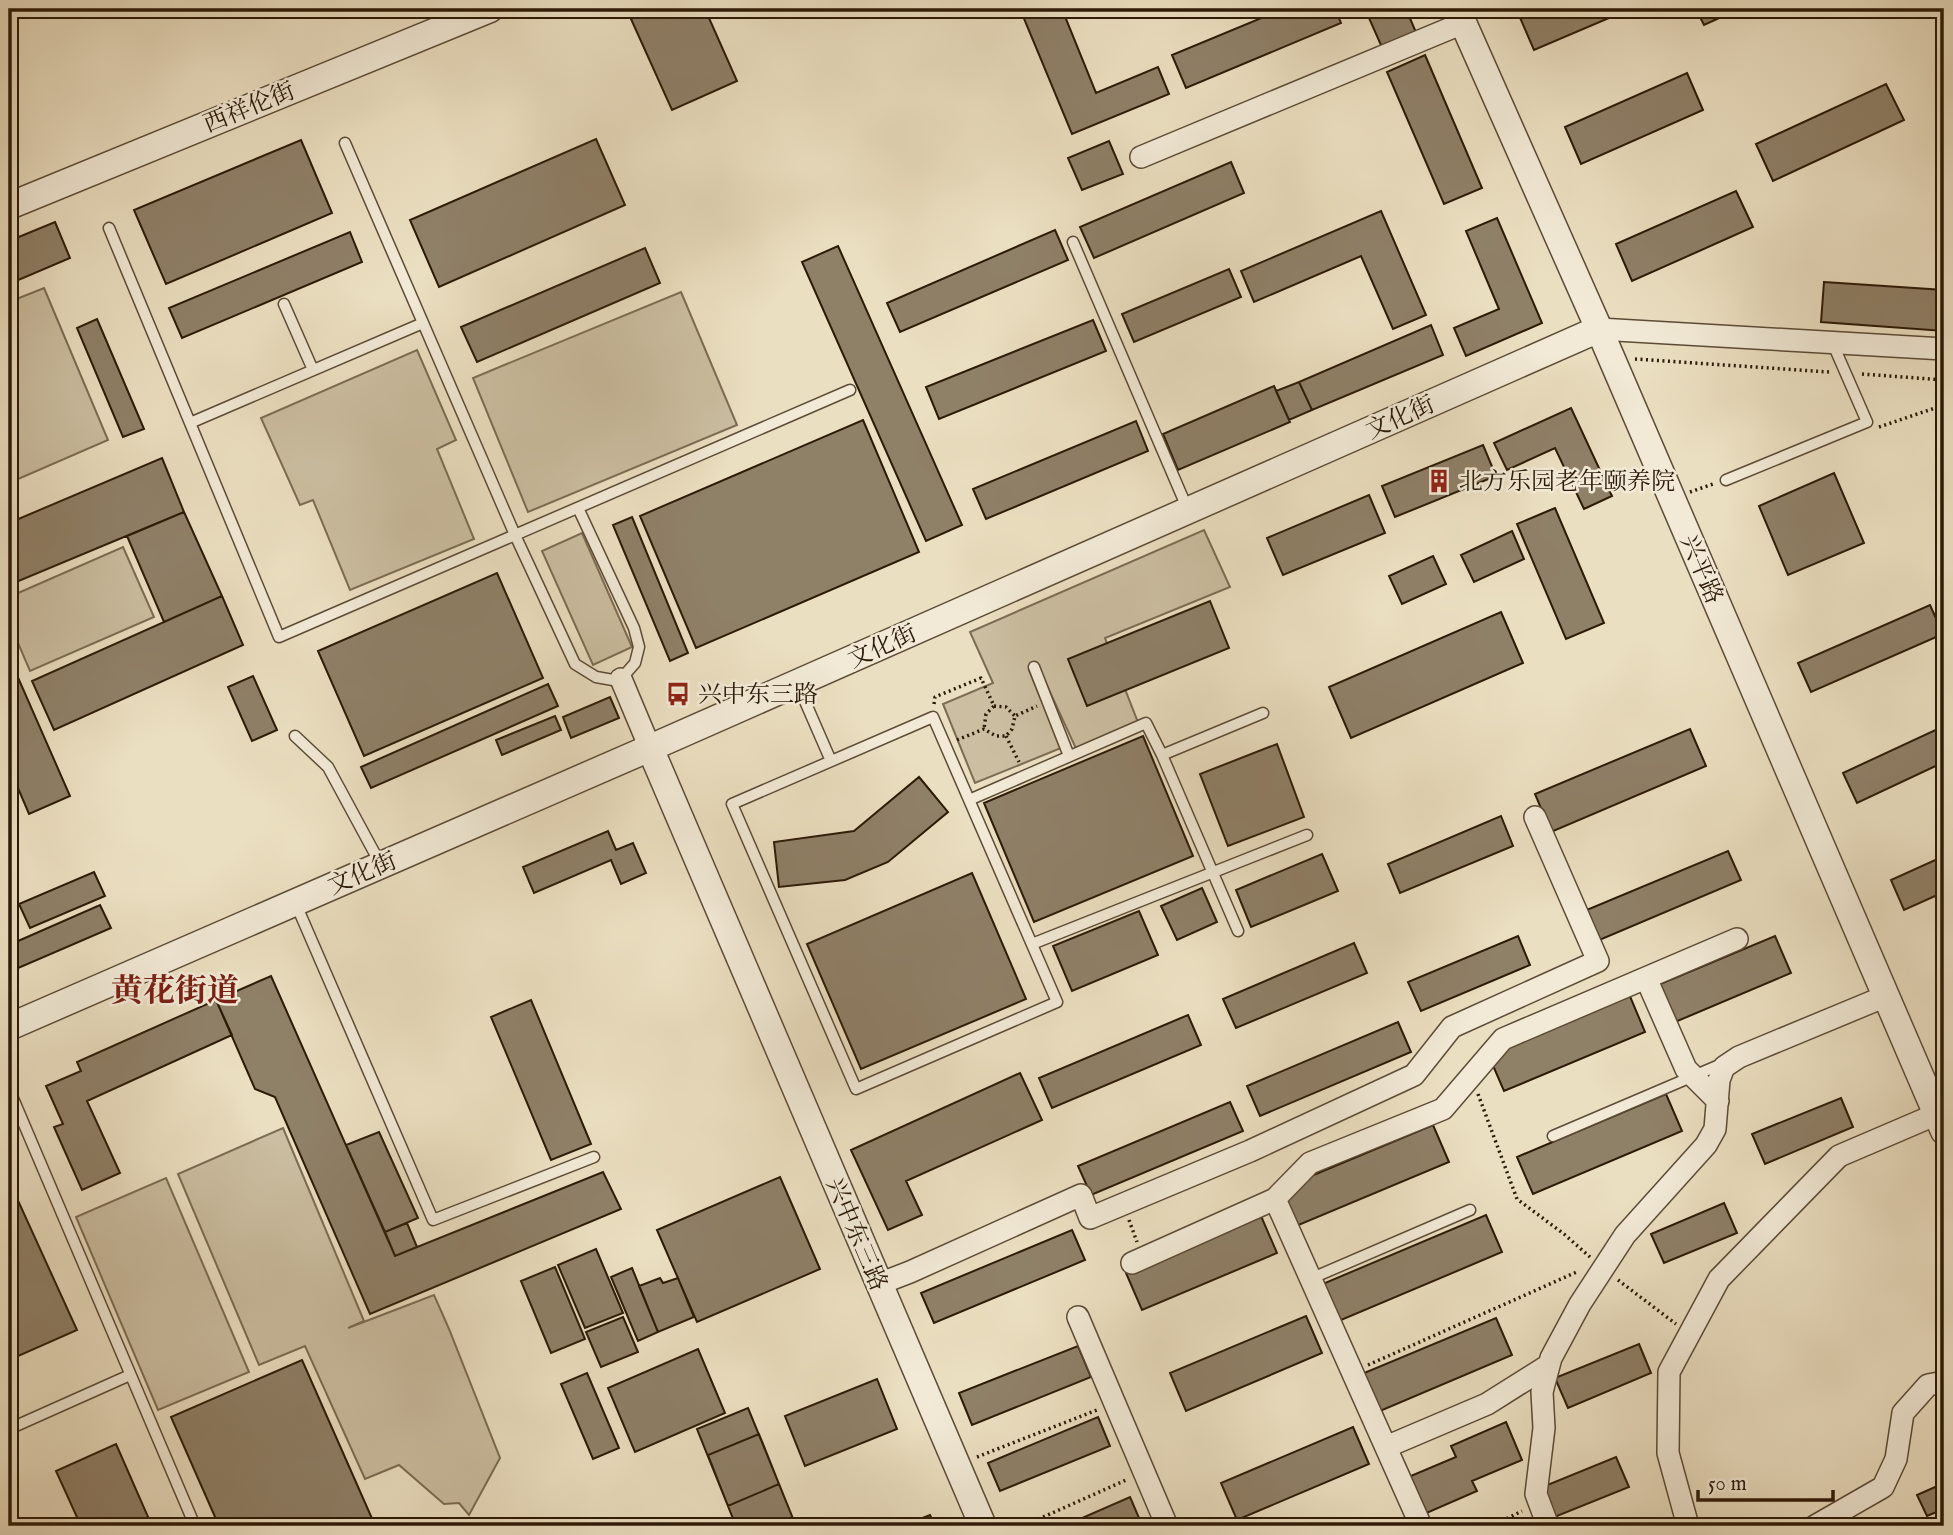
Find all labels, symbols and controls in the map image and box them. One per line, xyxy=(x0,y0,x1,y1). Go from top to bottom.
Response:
street label: 西祥伦街 xyxy=(199,76,300,141)
street label: 文化街 xyxy=(1361,390,1440,447)
building icon: 北方乐园老年颐养院 xyxy=(1425,467,1453,495)
place label: 北方乐园老年颐养院 xyxy=(1459,467,1675,498)
street label: 兴平路 xyxy=(1672,530,1729,609)
street label: 文化街 xyxy=(843,619,922,676)
bus stop icon: 兴中东三路 xyxy=(664,680,692,708)
place label: 兴中东三路 xyxy=(698,680,818,711)
street label: 文化街 xyxy=(323,846,402,903)
district label: 黄花街道 xyxy=(111,972,239,1013)
street label: 兴中东三路 xyxy=(818,1173,893,1296)
scale bar xyxy=(1698,1458,1832,1502)
text: 50 m xyxy=(1708,1471,1747,1498)

